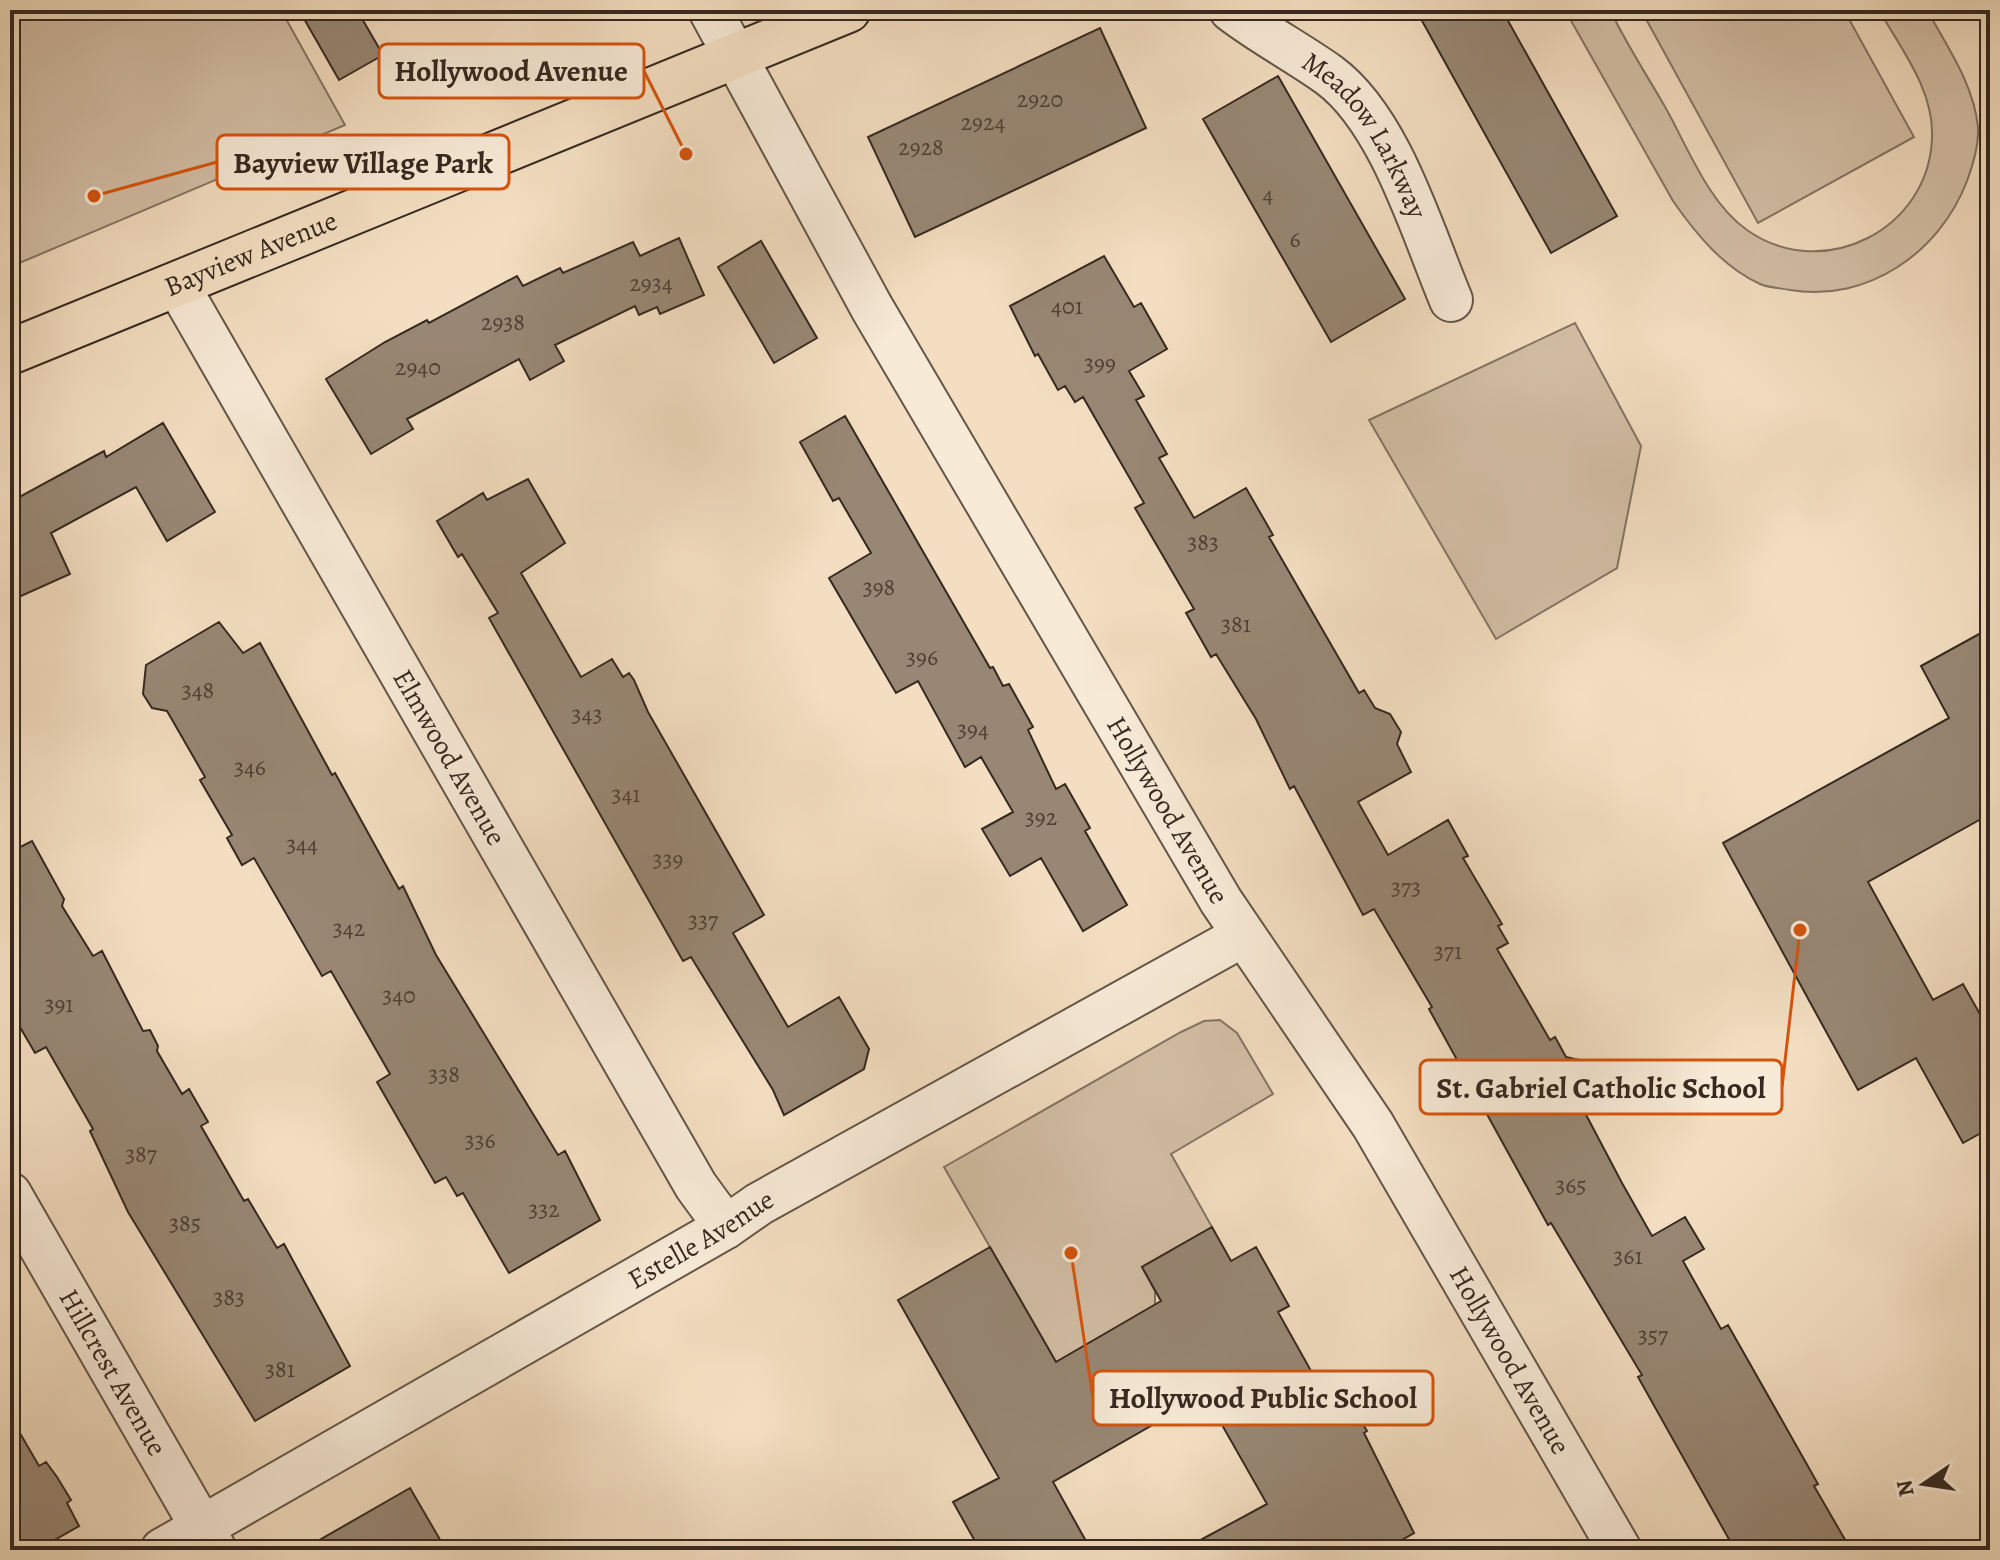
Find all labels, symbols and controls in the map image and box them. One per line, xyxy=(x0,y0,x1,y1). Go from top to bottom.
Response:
street label: Meadow Larkway xyxy=(1294,43,1436,225)
callout: Hollywood Avenue xyxy=(379,44,644,98)
text: Hollywood Avenue xyxy=(394,51,628,91)
house number: 2920 xyxy=(1017,83,1063,115)
house number: 2924 xyxy=(961,106,1005,138)
house number: 2928 xyxy=(898,131,944,163)
callout: Bayview Village Park xyxy=(217,135,509,189)
text: Bayview Village Park xyxy=(233,143,493,183)
house number: 4 xyxy=(1263,178,1274,210)
street label: Bayview Avenue xyxy=(159,202,343,306)
house number: 6 xyxy=(1289,223,1301,255)
house number: 2934 xyxy=(629,267,673,299)
house number: 401 xyxy=(1051,290,1083,322)
house number: 2938 xyxy=(481,306,525,338)
house number: 399 xyxy=(1084,347,1116,379)
house number: 2940 xyxy=(395,351,441,383)
house number: 383 xyxy=(1187,526,1219,558)
house number: 398 xyxy=(863,571,895,603)
house number: 381 xyxy=(1221,608,1251,640)
house number: 396 xyxy=(906,641,938,673)
street label: Elmwood Avenue xyxy=(384,662,515,852)
house number: 348 xyxy=(182,674,214,706)
house number: 343 xyxy=(572,698,602,730)
street label: Hollywood Avenue xyxy=(1097,709,1238,911)
house number: 394 xyxy=(957,713,989,745)
house number: 346 xyxy=(234,751,266,783)
house number: 341 xyxy=(611,778,641,810)
house number: 392 xyxy=(1025,801,1057,833)
house number: 344 xyxy=(286,828,318,860)
house number: 339 xyxy=(653,843,683,875)
house number: 373 xyxy=(1391,871,1421,903)
house number: 337 xyxy=(688,904,719,936)
house number: 342 xyxy=(333,912,365,944)
house number: 371 xyxy=(1434,935,1462,967)
house number: 340 xyxy=(382,979,416,1011)
house number: 391 xyxy=(44,988,74,1020)
house number: 338 xyxy=(428,1058,460,1090)
callout: St. Gabriel Catholic School xyxy=(1420,1060,1782,1114)
text: St. Gabriel Catholic School xyxy=(1436,1068,1766,1108)
house number: 336 xyxy=(464,1124,496,1156)
house number: 387 xyxy=(125,1138,158,1170)
house number: 365 xyxy=(1555,1169,1587,1201)
street label: Estelle Avenue xyxy=(621,1180,781,1298)
house number: 332 xyxy=(528,1193,560,1225)
house number: 385 xyxy=(169,1207,201,1239)
house number: 361 xyxy=(1613,1240,1643,1272)
street label: Hollywood Avenue xyxy=(1440,1259,1579,1461)
house number: 383 xyxy=(213,1281,245,1313)
street label: Hillcrest Avenue xyxy=(50,1282,176,1463)
house number: 357 xyxy=(1638,1319,1669,1351)
house number: 381 xyxy=(265,1353,295,1385)
callout: Hollywood Public School xyxy=(1093,1371,1433,1425)
text: Hollywood Public School xyxy=(1109,1378,1417,1418)
north arrow xyxy=(1884,1444,1964,1524)
text: N xyxy=(1889,1477,1922,1499)

